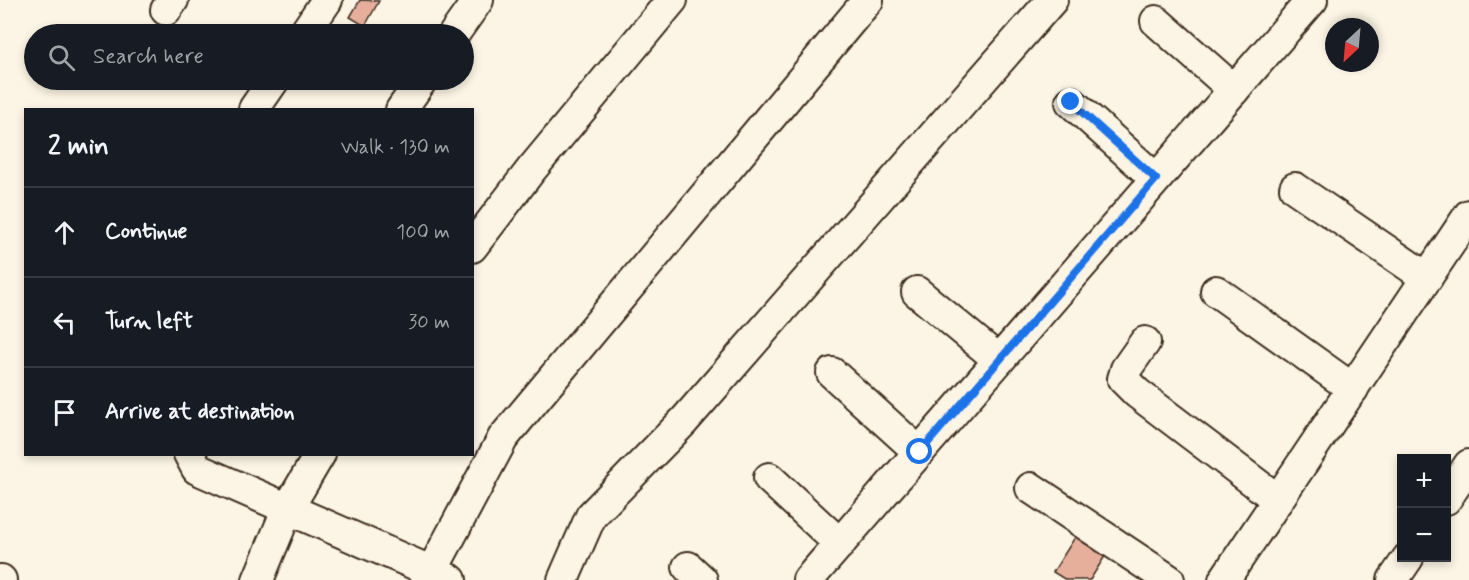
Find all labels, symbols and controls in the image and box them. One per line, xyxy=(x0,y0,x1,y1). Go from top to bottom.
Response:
north arrow xyxy=(1325,18,1379,72)
search box xyxy=(24,24,474,90)
icon: search xyxy=(45,41,78,74)
text: Search here xyxy=(93,43,204,71)
route end xyxy=(1057,88,1083,114)
text: 2 min xyxy=(48,130,109,164)
text: Walk · 130 m xyxy=(341,134,450,161)
icon: ahead xyxy=(48,216,81,249)
text: Continue xyxy=(105,218,187,246)
text: 100 m xyxy=(396,219,450,246)
icon: left xyxy=(48,306,81,339)
text: Turn left xyxy=(105,308,193,336)
text: 30 m xyxy=(408,309,450,336)
icon: arrive xyxy=(48,396,81,429)
text: Arrive at destination xyxy=(105,398,295,426)
route start xyxy=(906,438,932,464)
map controls xyxy=(1397,454,1451,562)
button: + xyxy=(1397,454,1451,508)
button: − xyxy=(1397,508,1451,562)

